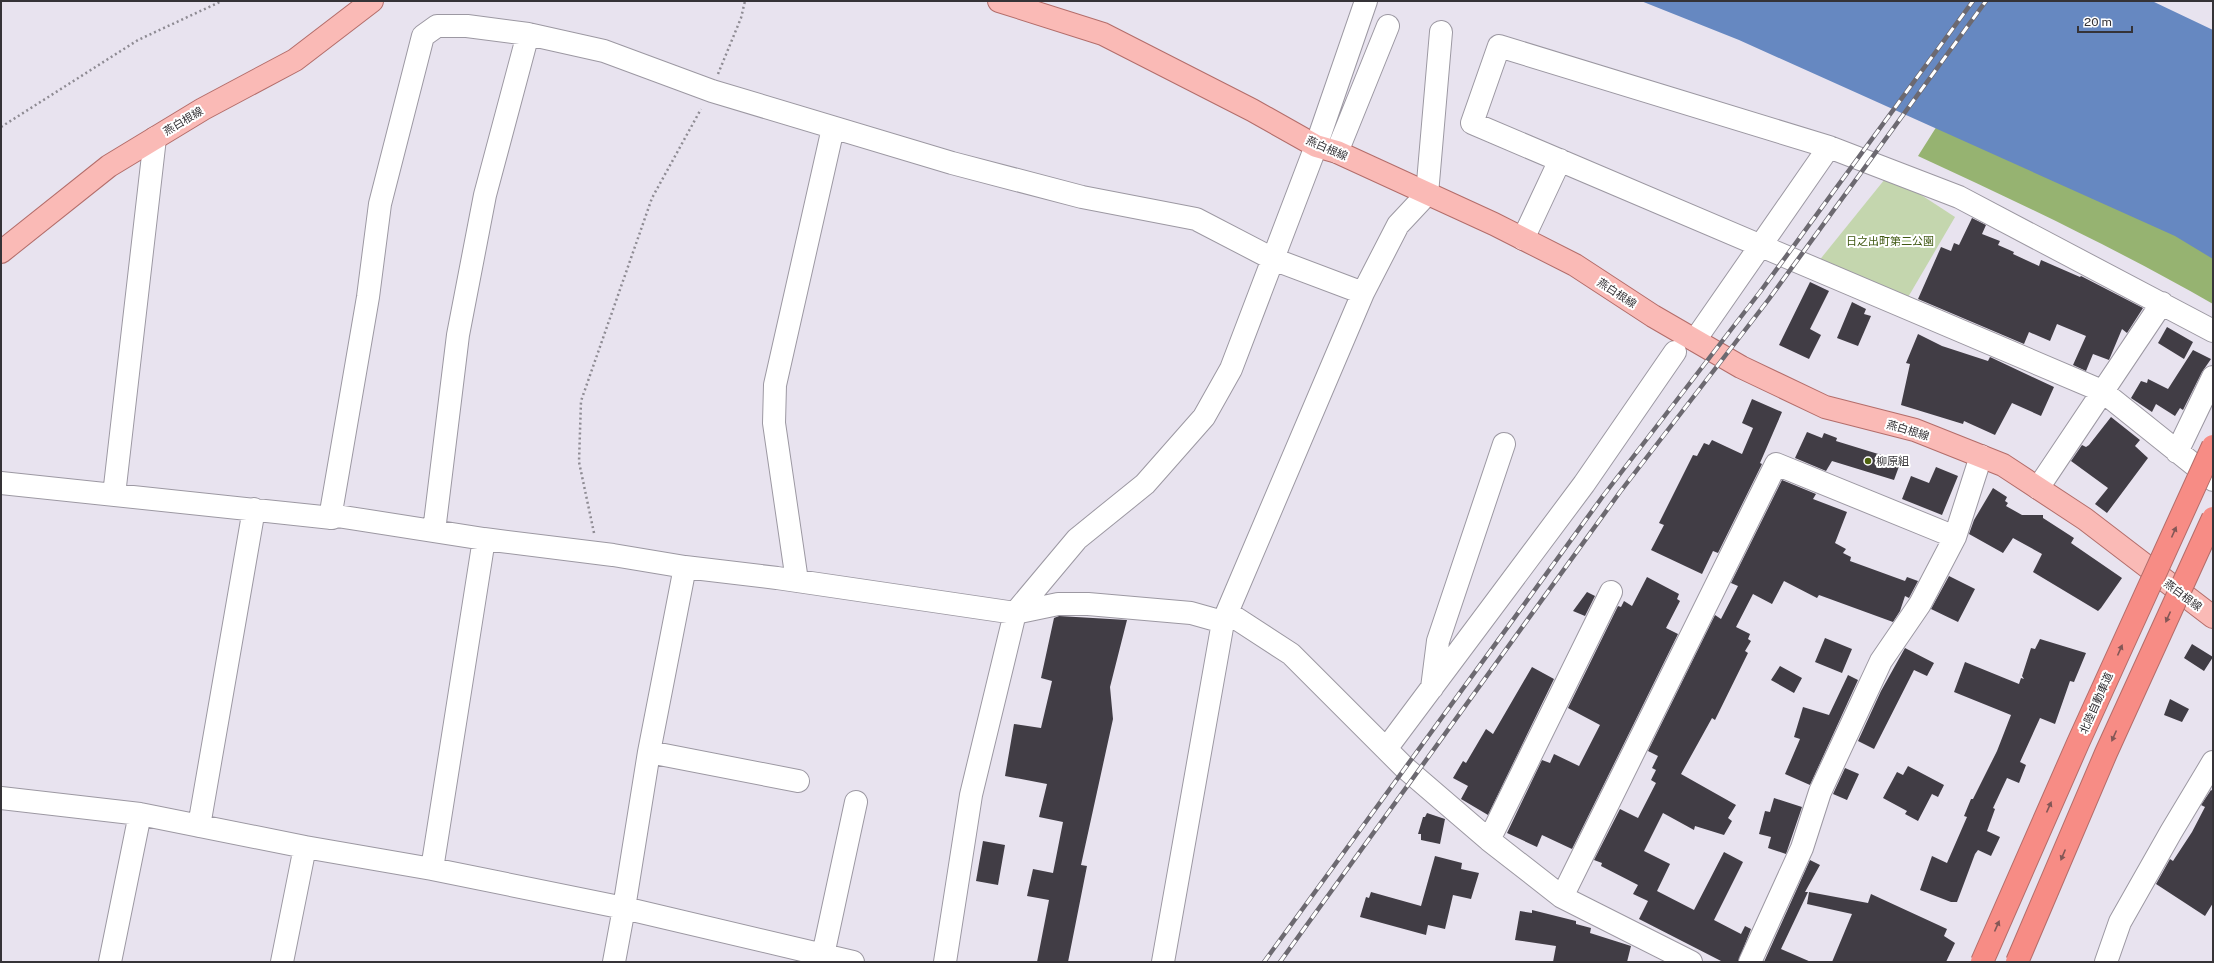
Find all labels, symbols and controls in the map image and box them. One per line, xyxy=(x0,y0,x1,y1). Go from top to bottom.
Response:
scale bar xyxy=(2078,8,2132,34)
text: 20 m xyxy=(2084,15,2112,29)
street label: 燕白根線 xyxy=(161,105,205,137)
street label: 燕白根線 xyxy=(1304,134,1350,162)
park label: 日之出町第二公園 xyxy=(1846,235,1934,247)
street label: 燕白根線 xyxy=(1595,276,1639,310)
street label: 燕白根線 xyxy=(1885,418,1931,442)
place label: 柳原組 xyxy=(1876,455,1909,467)
marker: 柳原組 xyxy=(1863,456,1873,466)
one-way arrow xyxy=(2171,525,2177,537)
street label: 燕白根線 xyxy=(2162,577,2204,613)
one-way arrow xyxy=(2165,612,2171,623)
one-way arrow xyxy=(2117,645,2123,656)
street label: 北陸自動車道 xyxy=(2077,670,2115,736)
one-way arrow xyxy=(2111,730,2117,741)
one-way arrow xyxy=(2047,801,2053,813)
one-way arrow xyxy=(2059,849,2066,861)
one-way arrow xyxy=(1995,920,2001,932)

